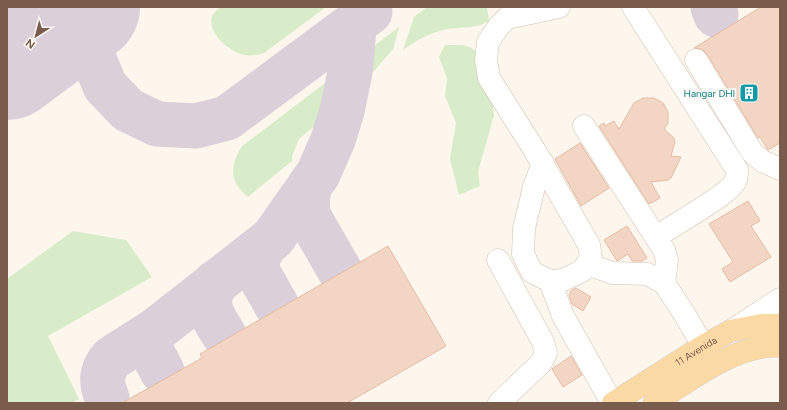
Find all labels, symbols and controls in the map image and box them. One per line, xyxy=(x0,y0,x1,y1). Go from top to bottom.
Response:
north arrow xyxy=(16,16,56,56)
text: N xyxy=(23,36,38,51)
building icon: Hangar DHl xyxy=(738,82,760,104)
place label: Hangar DHl xyxy=(683,87,735,100)
street label: 11 Avenida xyxy=(673,333,719,369)

